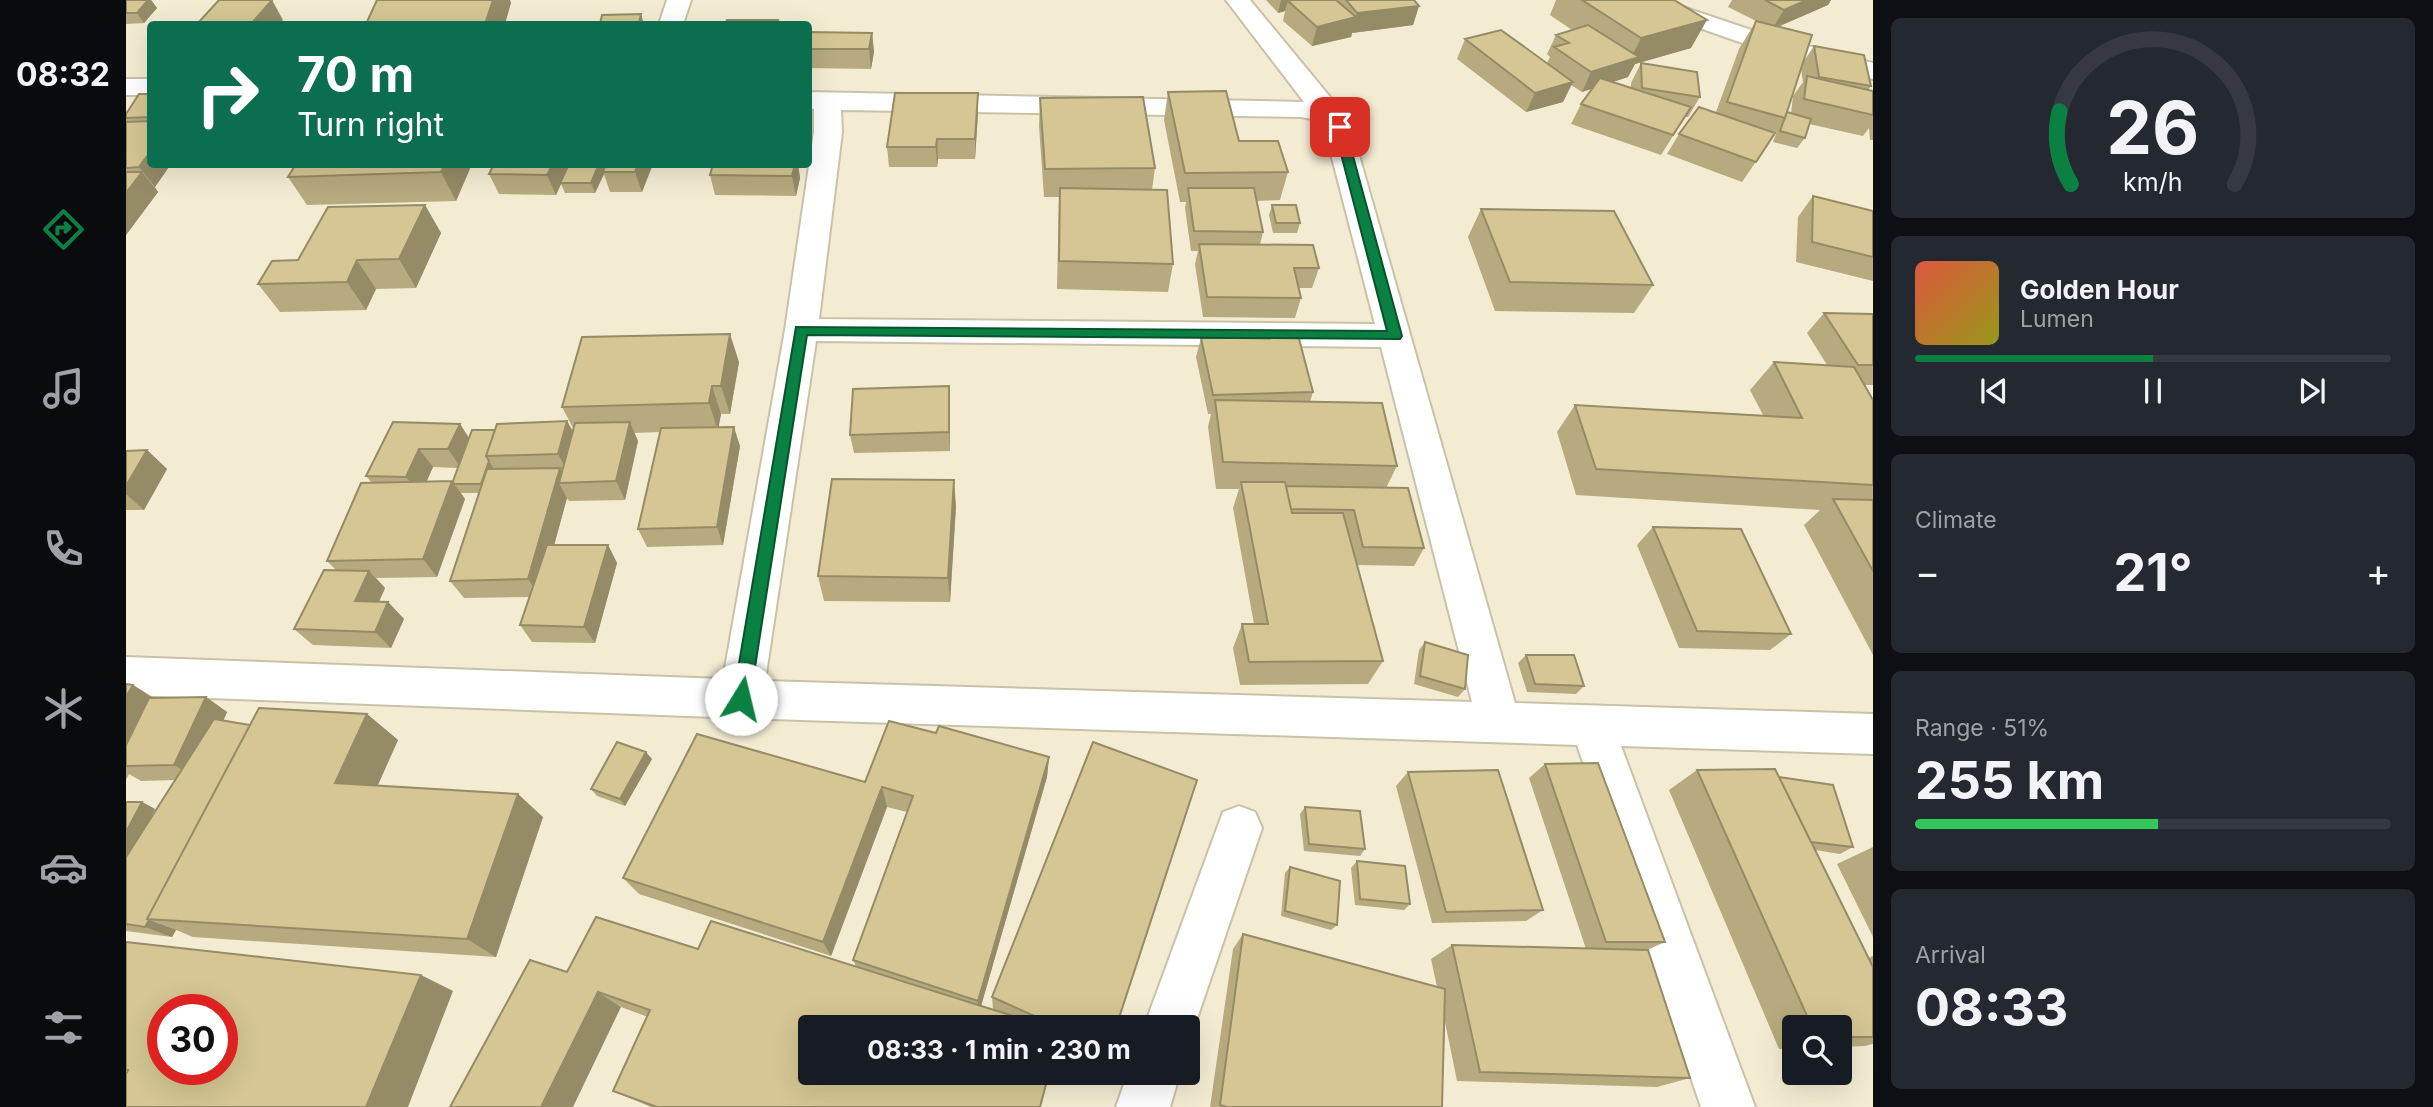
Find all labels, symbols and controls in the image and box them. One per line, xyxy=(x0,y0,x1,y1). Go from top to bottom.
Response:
text: 70 m xyxy=(297,45,414,104)
icon: right xyxy=(182,49,273,140)
text: 08:32 xyxy=(16,55,110,94)
text: 26 xyxy=(2106,83,2200,172)
pin xyxy=(1310,97,1370,157)
text: Turn right xyxy=(297,105,444,144)
icon: arrive xyxy=(1321,108,1359,146)
text: km/h xyxy=(2123,167,2183,197)
icon: directions xyxy=(39,205,88,254)
text: Golden Hour xyxy=(2020,274,2179,305)
text: Lumen xyxy=(2020,305,2094,333)
icon: music xyxy=(39,364,88,413)
icon: previous xyxy=(1975,372,2013,410)
icon: pause xyxy=(2134,372,2172,410)
icon: next xyxy=(2293,372,2331,410)
text: Climate xyxy=(1915,506,1997,534)
icon: phone xyxy=(39,524,88,573)
text: 21° xyxy=(2113,541,2193,604)
text: − xyxy=(1915,549,1940,595)
text: + xyxy=(2366,549,2391,595)
position arrow xyxy=(704,662,778,736)
icon: climate xyxy=(39,684,88,733)
text: Range · 51% xyxy=(1915,714,2049,742)
text: 255 km xyxy=(1915,749,2104,812)
icon: car xyxy=(39,843,88,892)
text: Arrival xyxy=(1915,941,1986,969)
text: 08:33 xyxy=(1915,976,2068,1039)
speed limit sign: 30 xyxy=(147,994,238,1085)
icon: filters xyxy=(39,1003,88,1052)
map controls xyxy=(1782,1015,1852,1085)
button: search xyxy=(1782,1015,1852,1085)
text: 08:33 · 1 min · 230 m xyxy=(867,1034,1131,1065)

